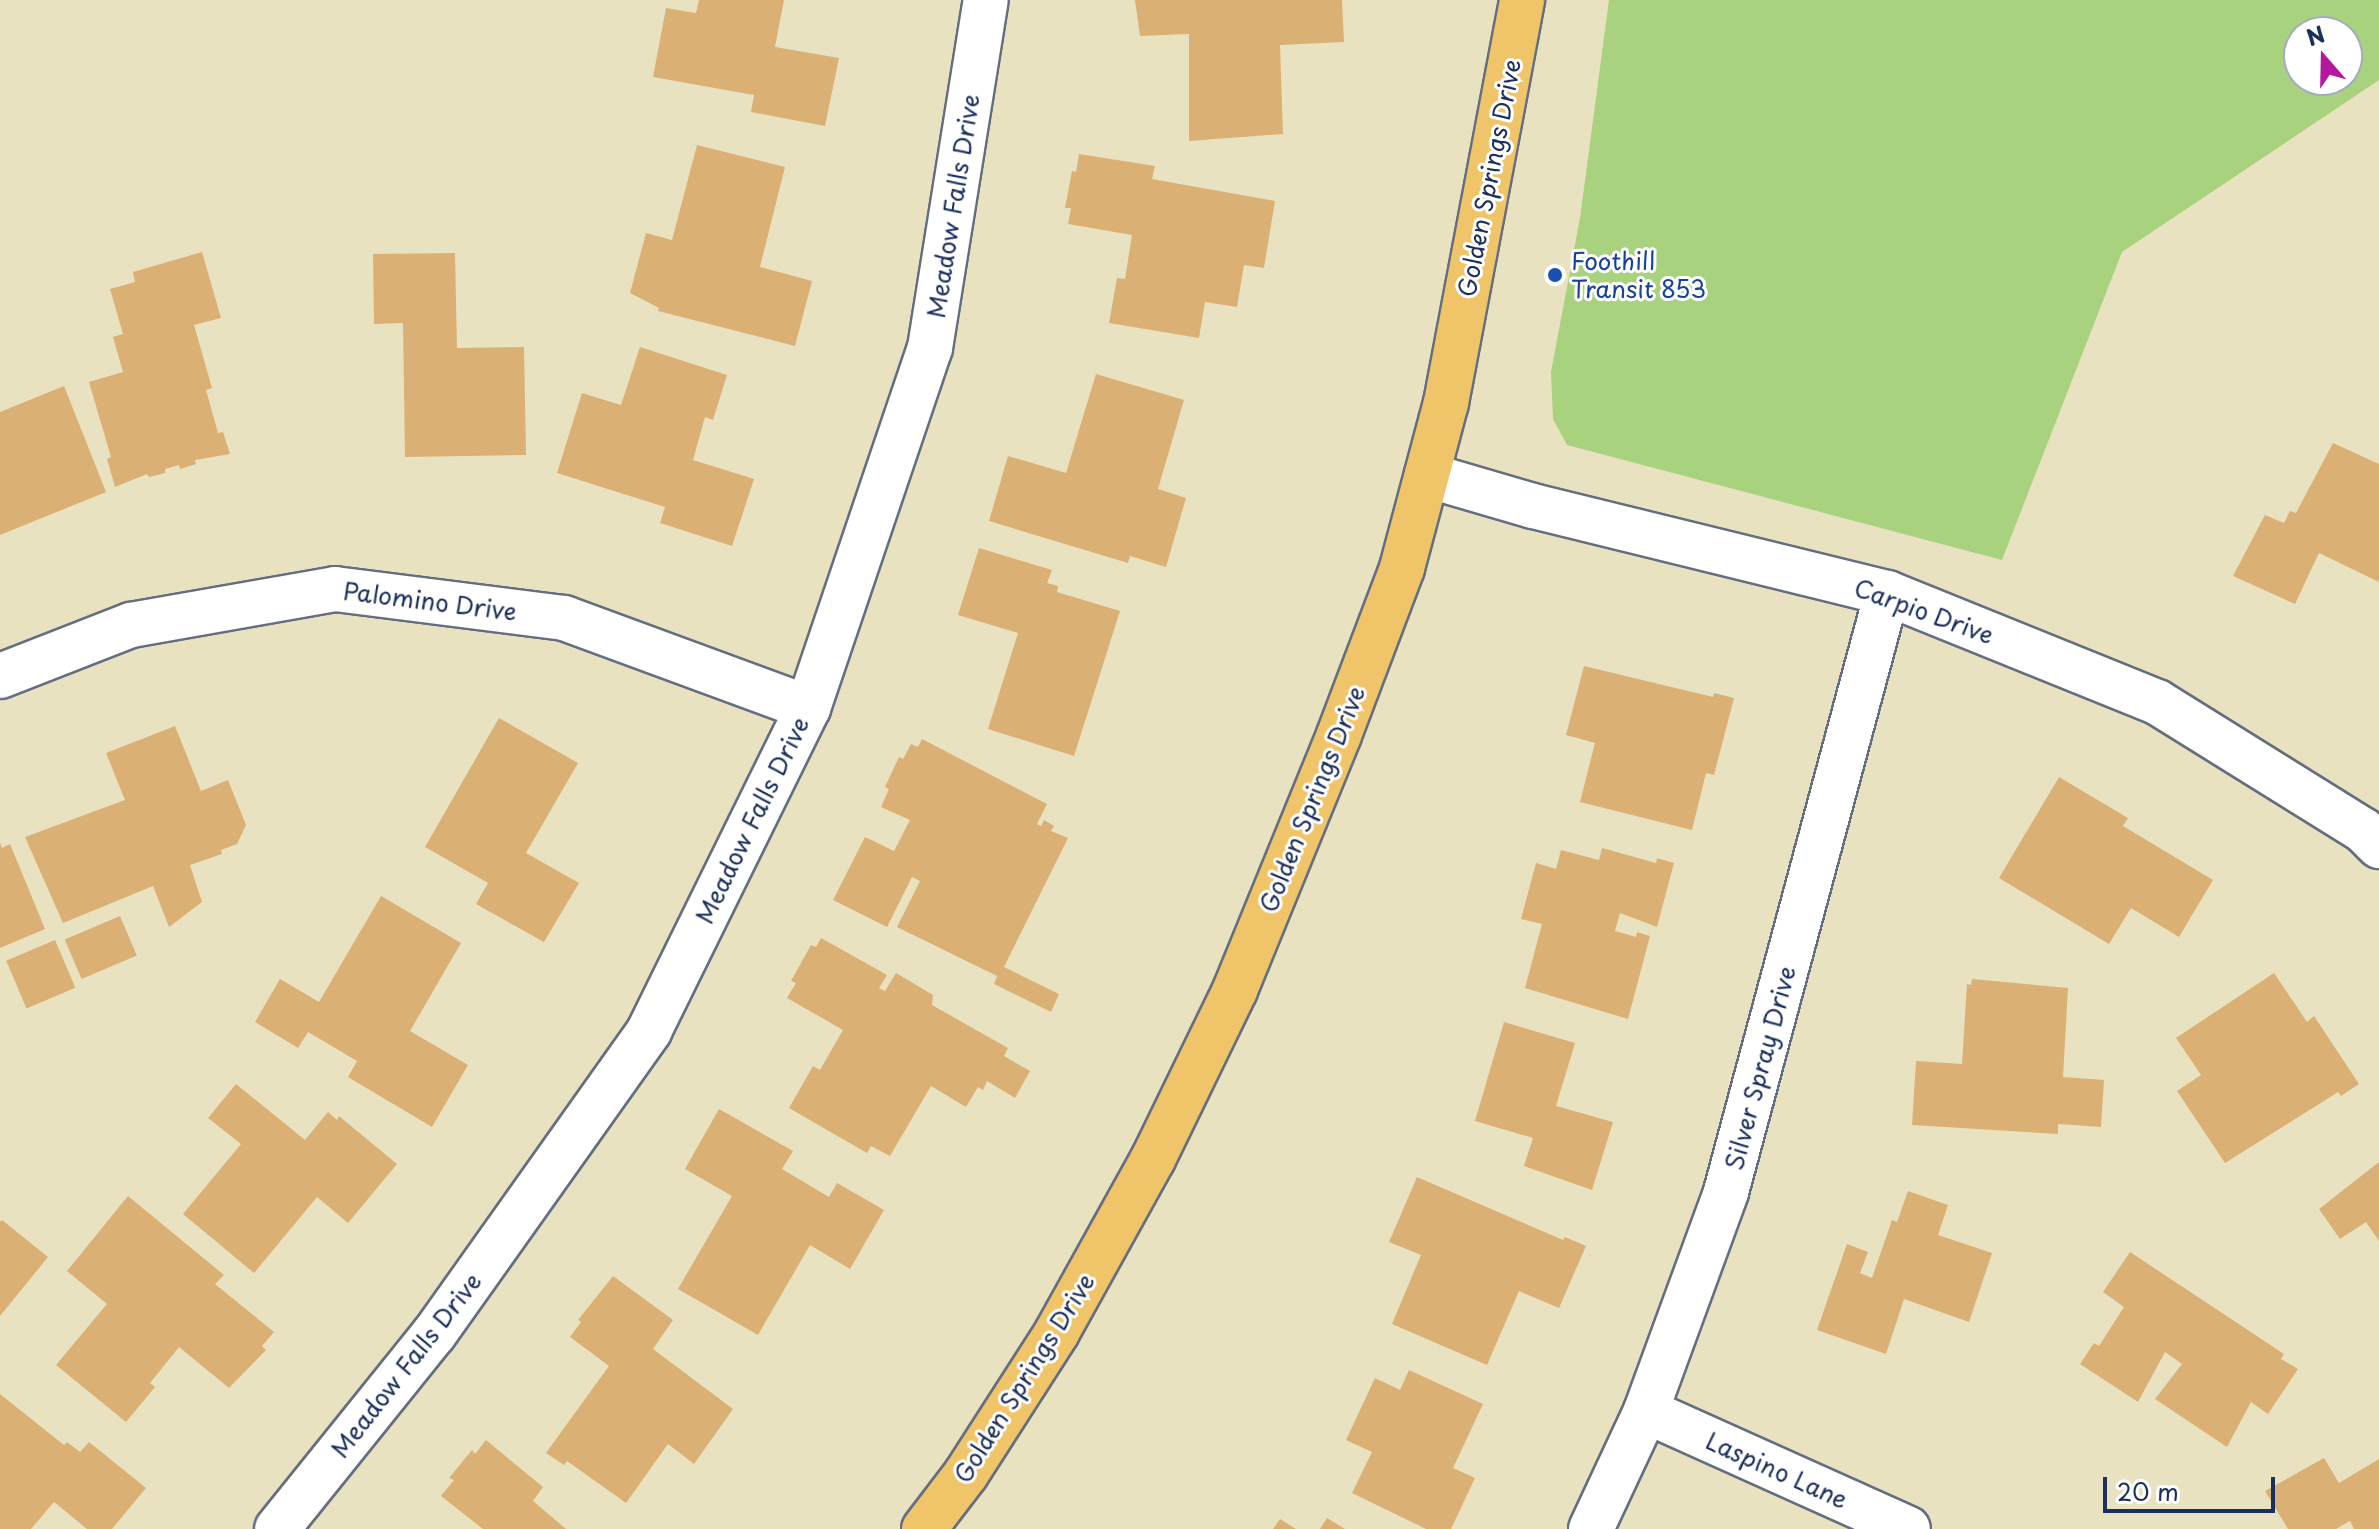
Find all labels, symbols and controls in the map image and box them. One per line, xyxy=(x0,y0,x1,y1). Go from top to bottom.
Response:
north arrow xyxy=(2283,16,2363,96)
text: N xyxy=(2301,16,2329,53)
street label: Golden Springs Drive xyxy=(1452,56,1526,300)
street label: Meadow Falls Drive xyxy=(921,92,985,320)
place label: Foothill Transit 853 xyxy=(1571,247,1707,303)
marker: Foothill Transit 853 xyxy=(1546,266,1564,284)
street label: Carpio Drive xyxy=(1850,572,1998,650)
street label: Palomino Drive xyxy=(341,576,519,626)
street label: Golden Springs Drive xyxy=(1253,681,1371,917)
street label: Meadow Falls Drive xyxy=(689,712,815,928)
street label: Silver Spray Drive xyxy=(1719,963,1801,1173)
street label: Meadow Falls Drive xyxy=(325,1267,487,1463)
street label: Golden Springs Drive xyxy=(948,1268,1100,1488)
street label: Laspino Lane xyxy=(1702,1426,1852,1514)
scale bar xyxy=(2107,1461,2279,1511)
text: 20 m xyxy=(2117,1473,2179,1509)

